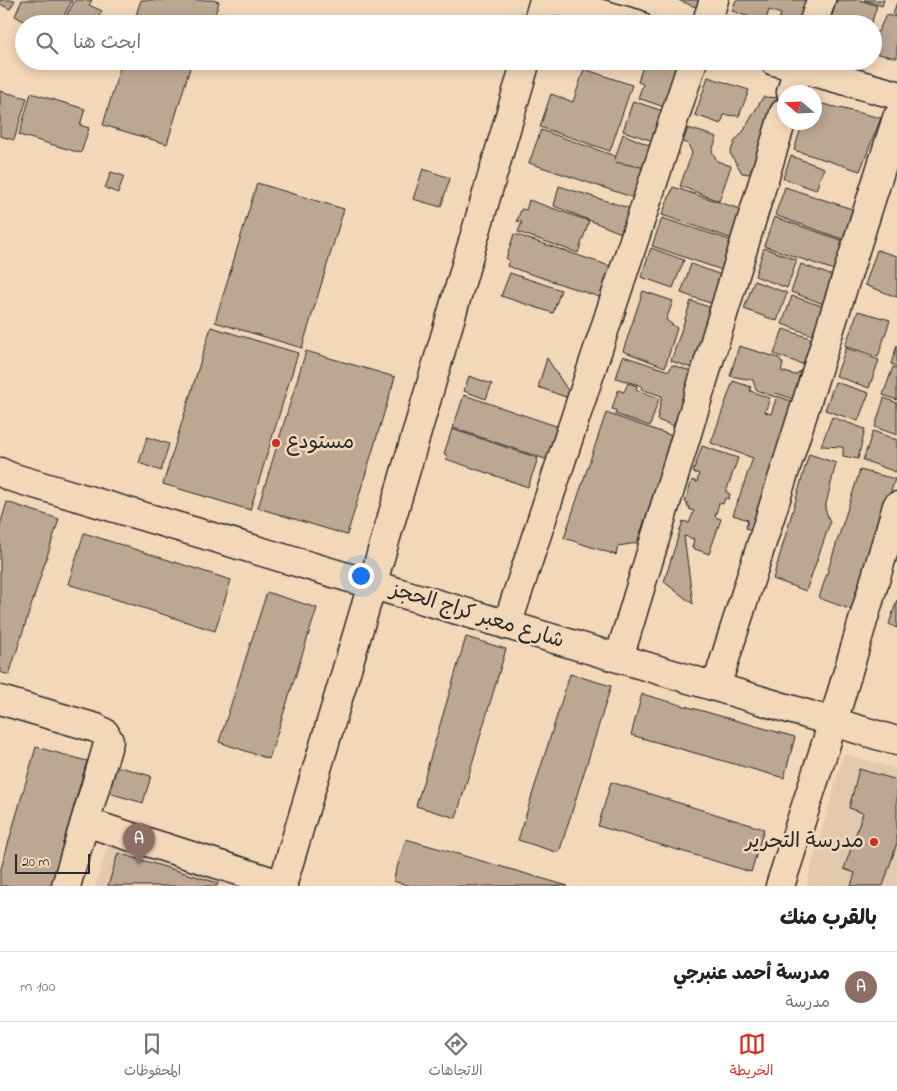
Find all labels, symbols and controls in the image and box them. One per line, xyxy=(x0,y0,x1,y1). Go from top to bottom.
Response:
search box xyxy=(15,15,882,70)
icon: search xyxy=(33,29,61,57)
text: ابحث هنا xyxy=(73,30,141,57)
north arrow xyxy=(777,85,822,130)
place label: مستودع xyxy=(286,428,354,458)
marker: مستودع xyxy=(270,437,282,449)
your location xyxy=(348,563,374,589)
street label: شارع معبر كراج الحجز xyxy=(384,575,568,657)
pin: A xyxy=(123,823,155,864)
place label: مدرسة التحرير xyxy=(744,827,864,857)
marker: مدرسة التحرير xyxy=(868,836,880,848)
scale bar xyxy=(15,851,90,874)
text: 20 m xyxy=(22,852,49,873)
text: بالقرب منك xyxy=(780,904,877,934)
text: مدرسة أحمد عنبرجي xyxy=(673,961,830,988)
text: 100 m xyxy=(20,975,55,999)
text: A xyxy=(856,975,866,999)
text: مدرسة xyxy=(785,991,830,1015)
tab: المحفوظات xyxy=(124,1030,181,1083)
tab: الاتجاهات xyxy=(428,1030,483,1083)
tab: الخريطة xyxy=(730,1030,773,1083)

